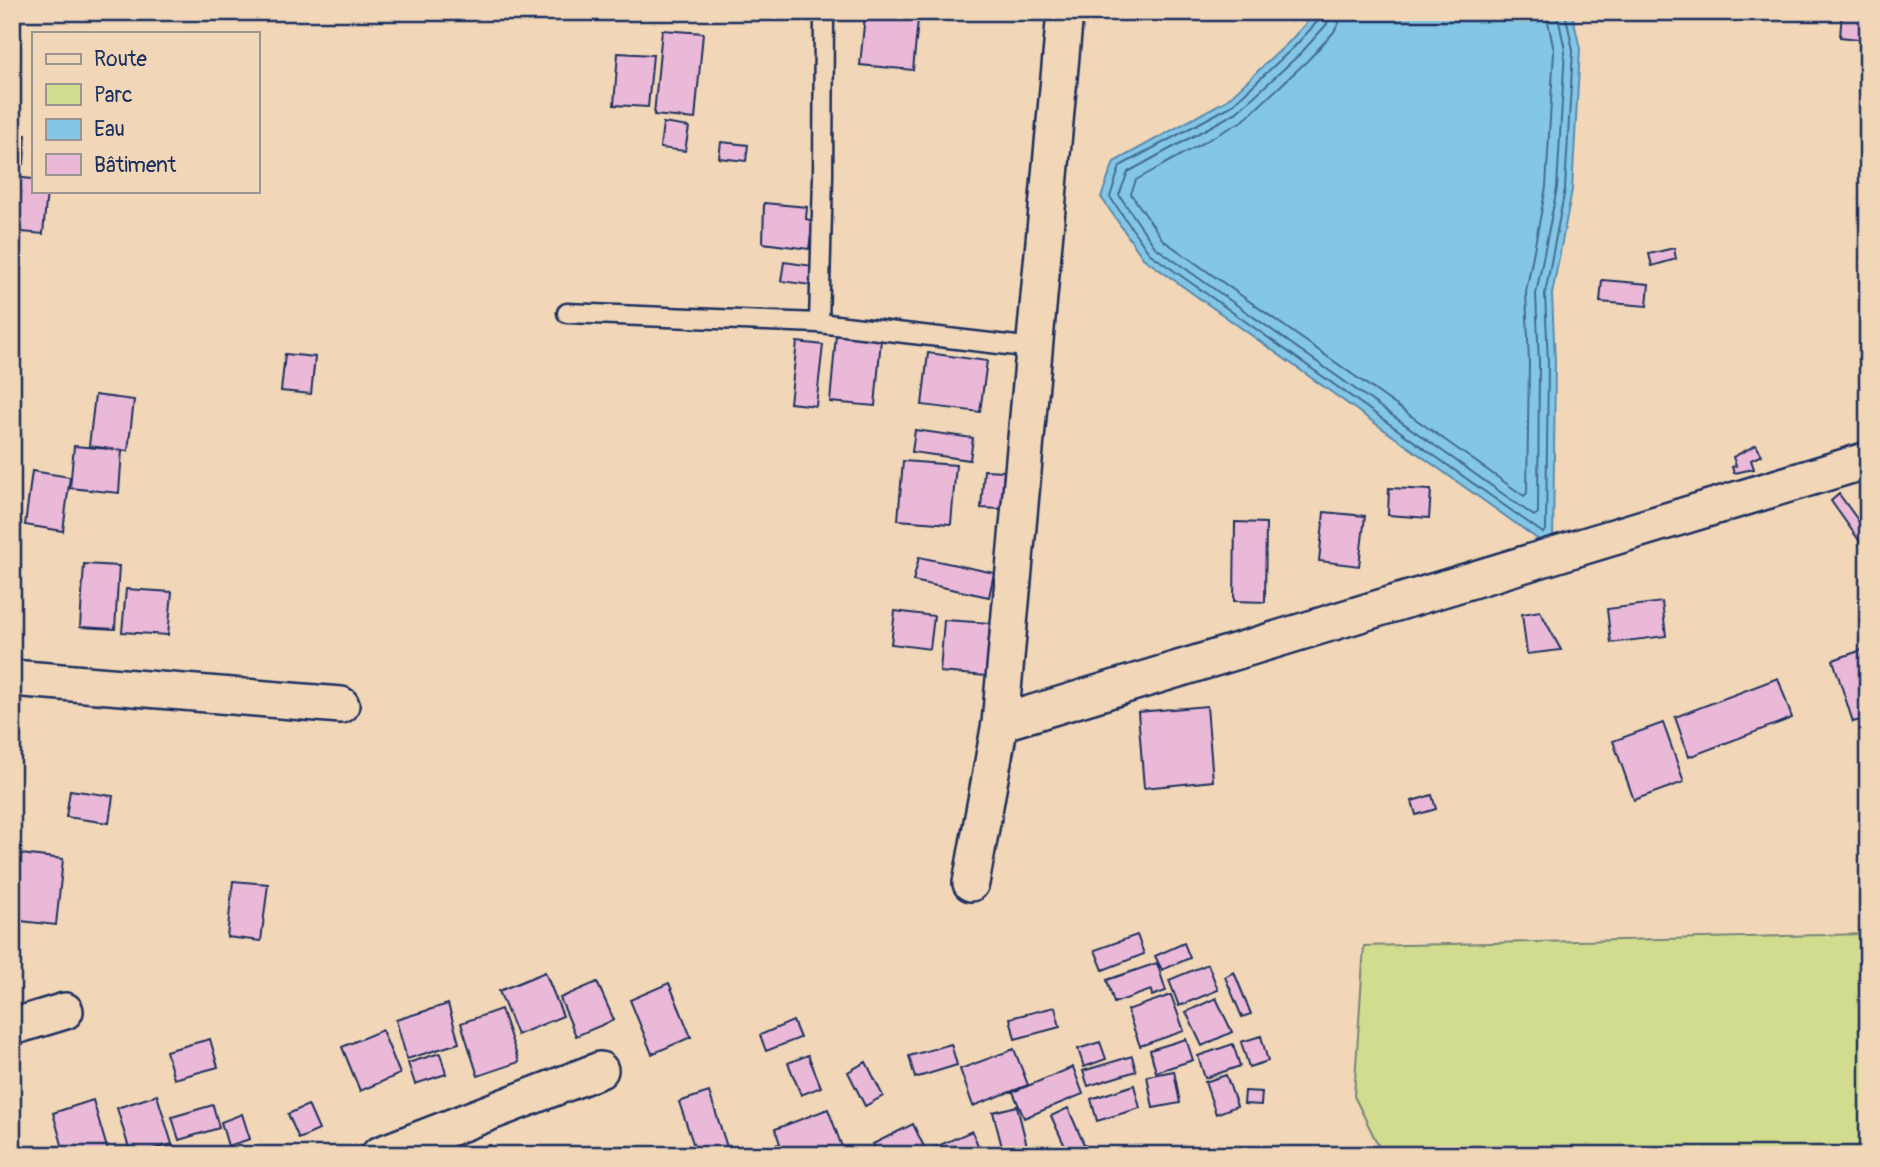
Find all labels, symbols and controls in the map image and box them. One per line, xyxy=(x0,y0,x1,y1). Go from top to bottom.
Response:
legend xyxy=(32,32,259,192)
text: Route xyxy=(94,46,147,73)
text: Parc xyxy=(94,82,133,109)
text: Eau xyxy=(94,116,125,143)
text: Bâtiment xyxy=(94,152,177,179)

